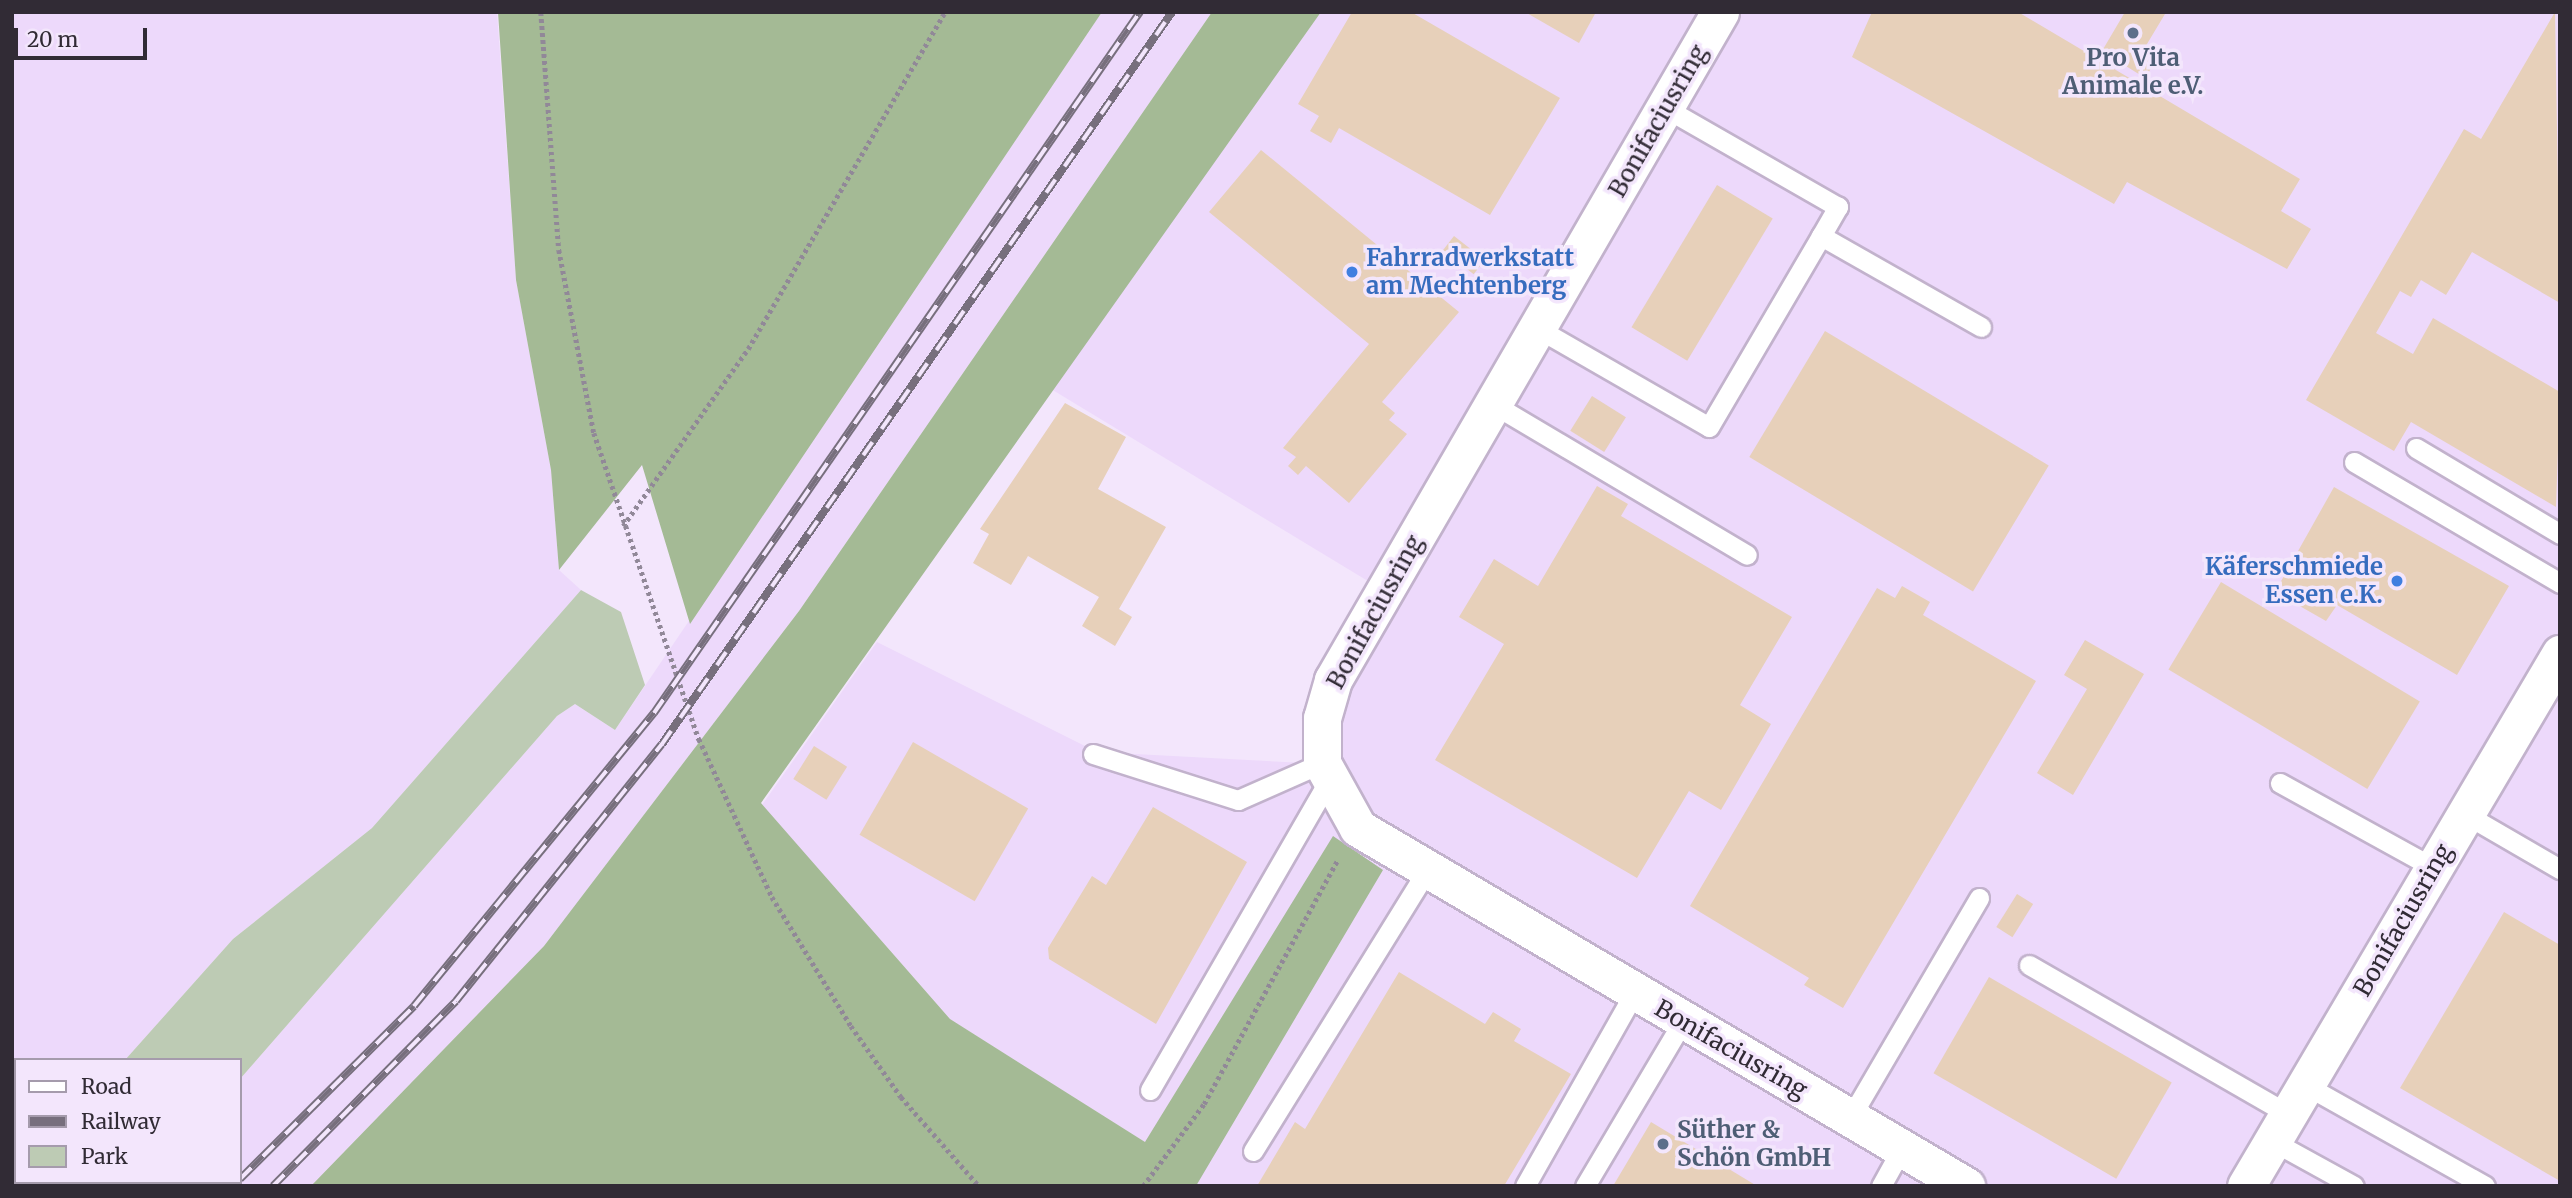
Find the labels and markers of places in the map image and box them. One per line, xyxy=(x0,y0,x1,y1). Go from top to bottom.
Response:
marker: Pro Vita Animale e.V. xyxy=(2125,25,2141,41)
place label: Pro Vita Animale e.V. xyxy=(2062,44,2204,100)
place label: Fahrradwerkstatt am Mechtenberg xyxy=(1366,244,1574,300)
marker: Fahrradwerkstatt am Mechtenberg xyxy=(1344,264,1360,280)
place label: Käferschmiede Essen e.K. xyxy=(2205,553,2383,609)
marker: Käferschmiede Essen e.K. xyxy=(2389,573,2405,589)
place label: Süther & Schön GmbH xyxy=(1677,1116,1831,1172)
marker: Süther & Schön GmbH xyxy=(1655,1136,1671,1152)

